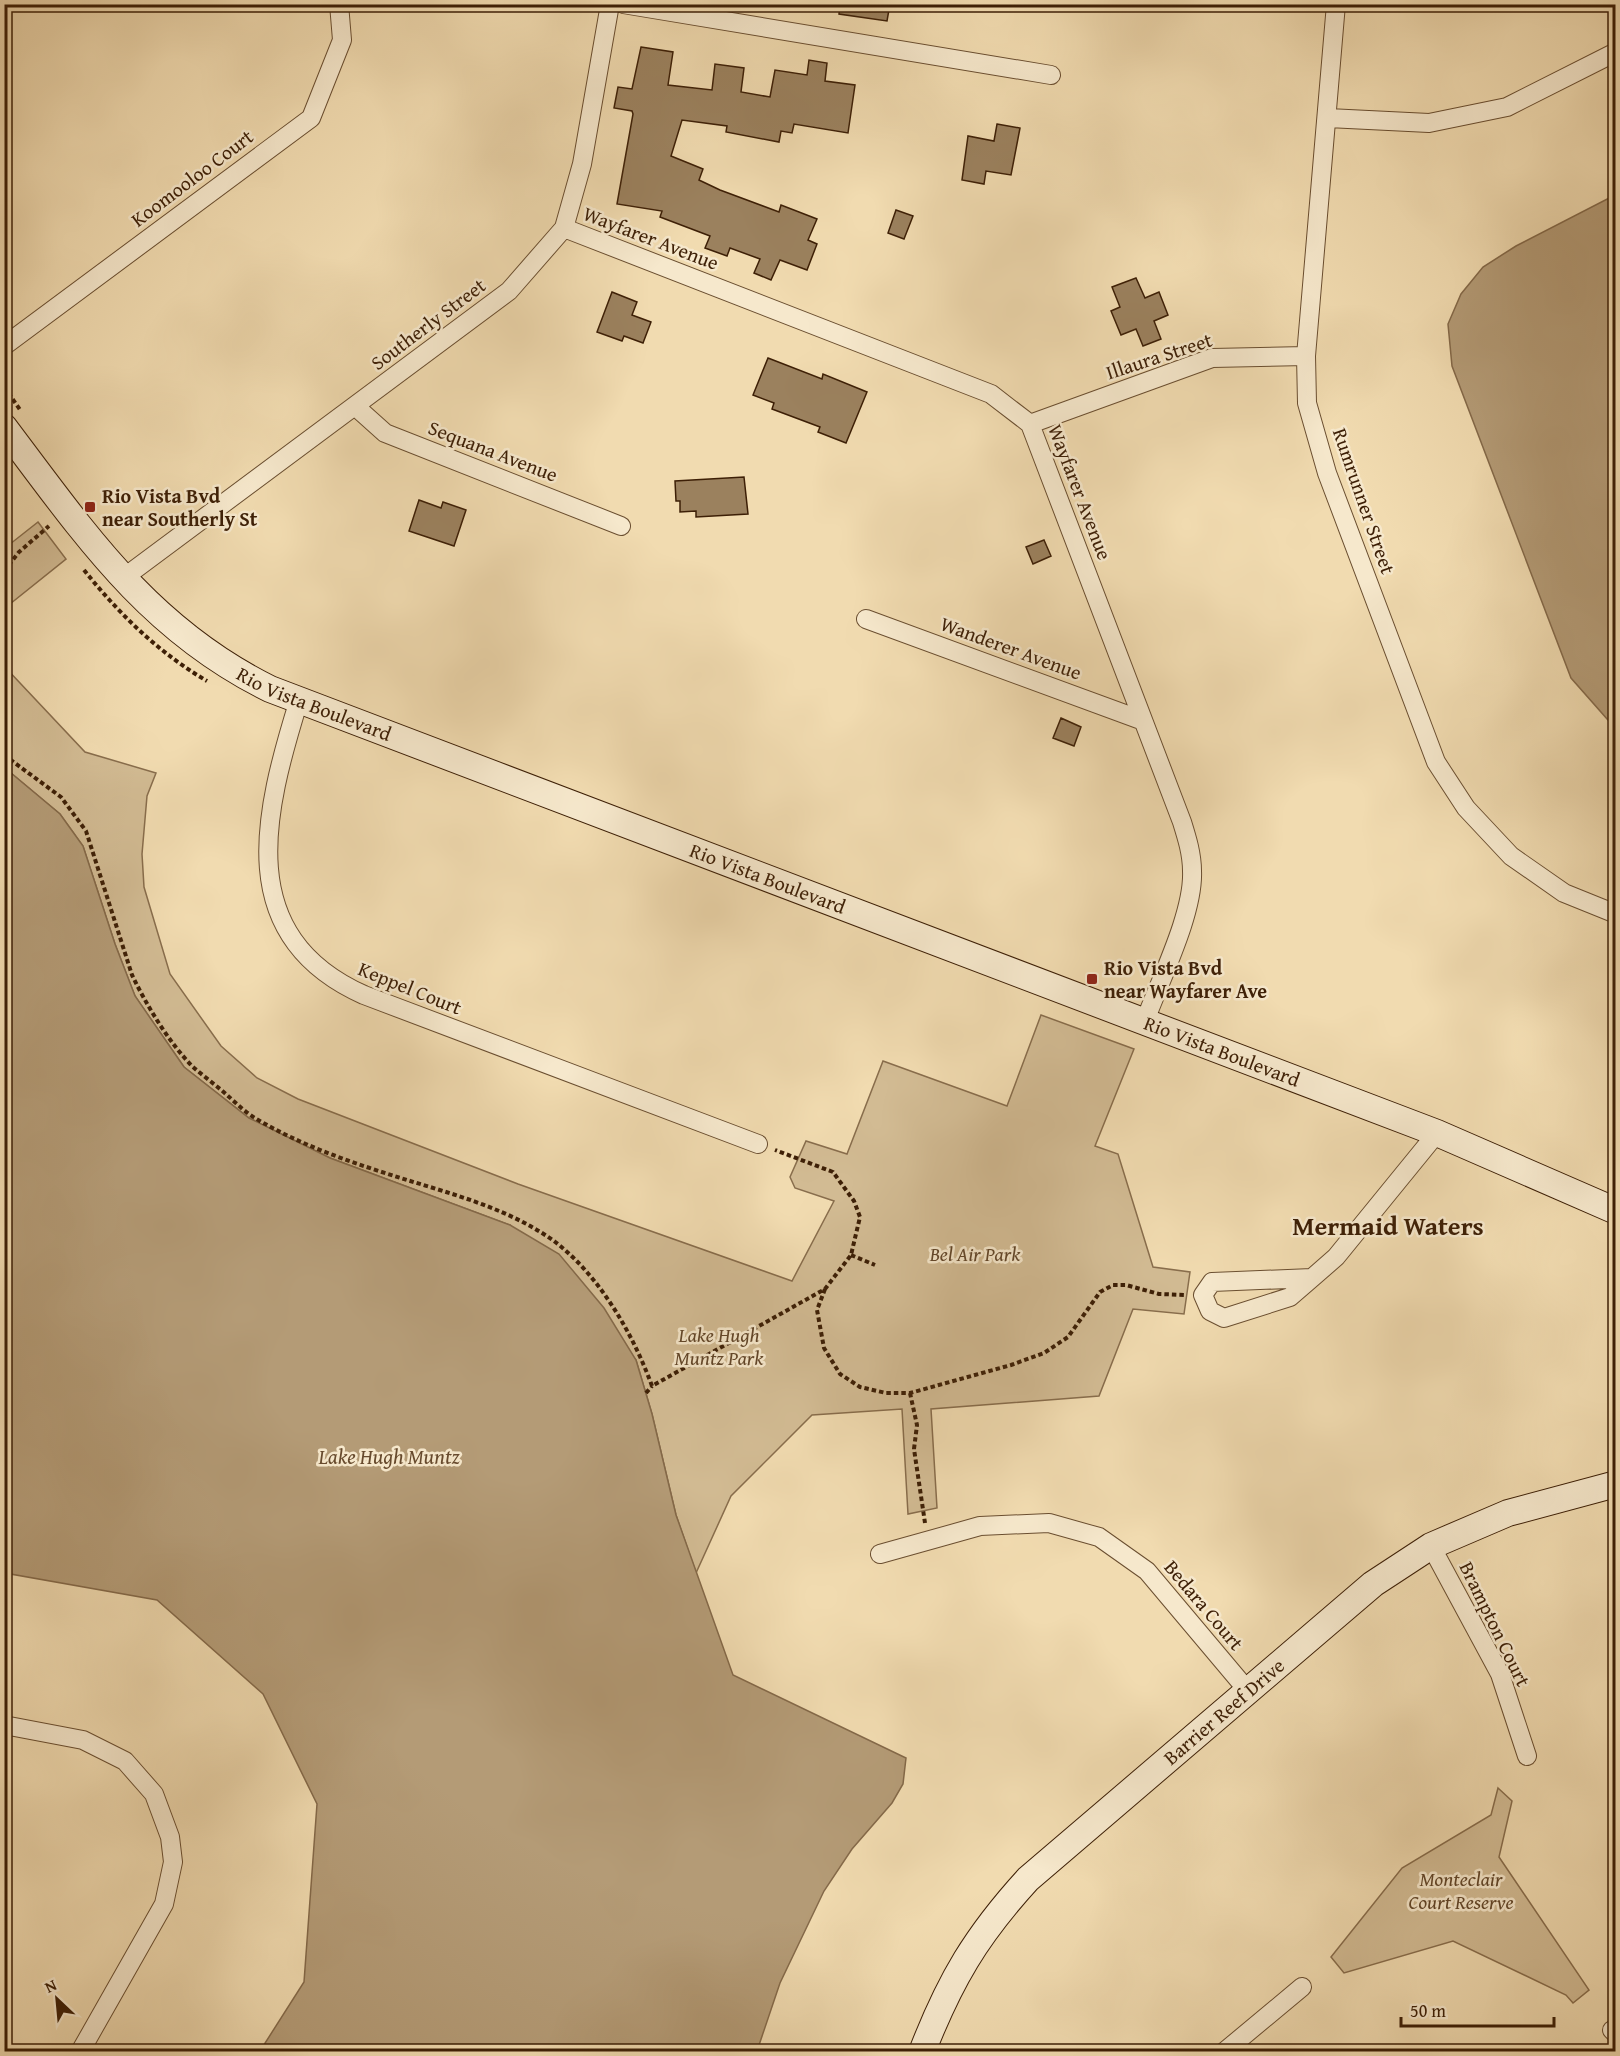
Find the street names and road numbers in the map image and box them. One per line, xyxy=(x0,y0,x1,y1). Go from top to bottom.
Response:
street label: Koomooloo Court xyxy=(124,122,259,233)
street label: Wayfarer Avenue xyxy=(579,198,723,277)
street label: Southerly Street xyxy=(364,271,491,376)
street label: Illaura Street xyxy=(1102,325,1216,386)
street label: Sequana Avenue xyxy=(424,413,562,489)
street label: Wayfarer Avenue xyxy=(1041,420,1120,564)
street label: Rumrunner Street xyxy=(1326,424,1403,578)
street label: Wanderer Avenue xyxy=(936,609,1086,687)
street label: Rio Vista Boulevard xyxy=(232,659,396,748)
street label: Rio Vista Boulevard xyxy=(686,835,850,921)
street label: Keppel Court xyxy=(354,954,466,1021)
street label: Rio Vista Boulevard xyxy=(1140,1008,1304,1094)
street label: Bedara Court xyxy=(1158,1553,1251,1656)
street label: Brampton Court xyxy=(1453,1556,1538,1691)
street label: Barrier Reef Drive xyxy=(1157,1651,1290,1771)

